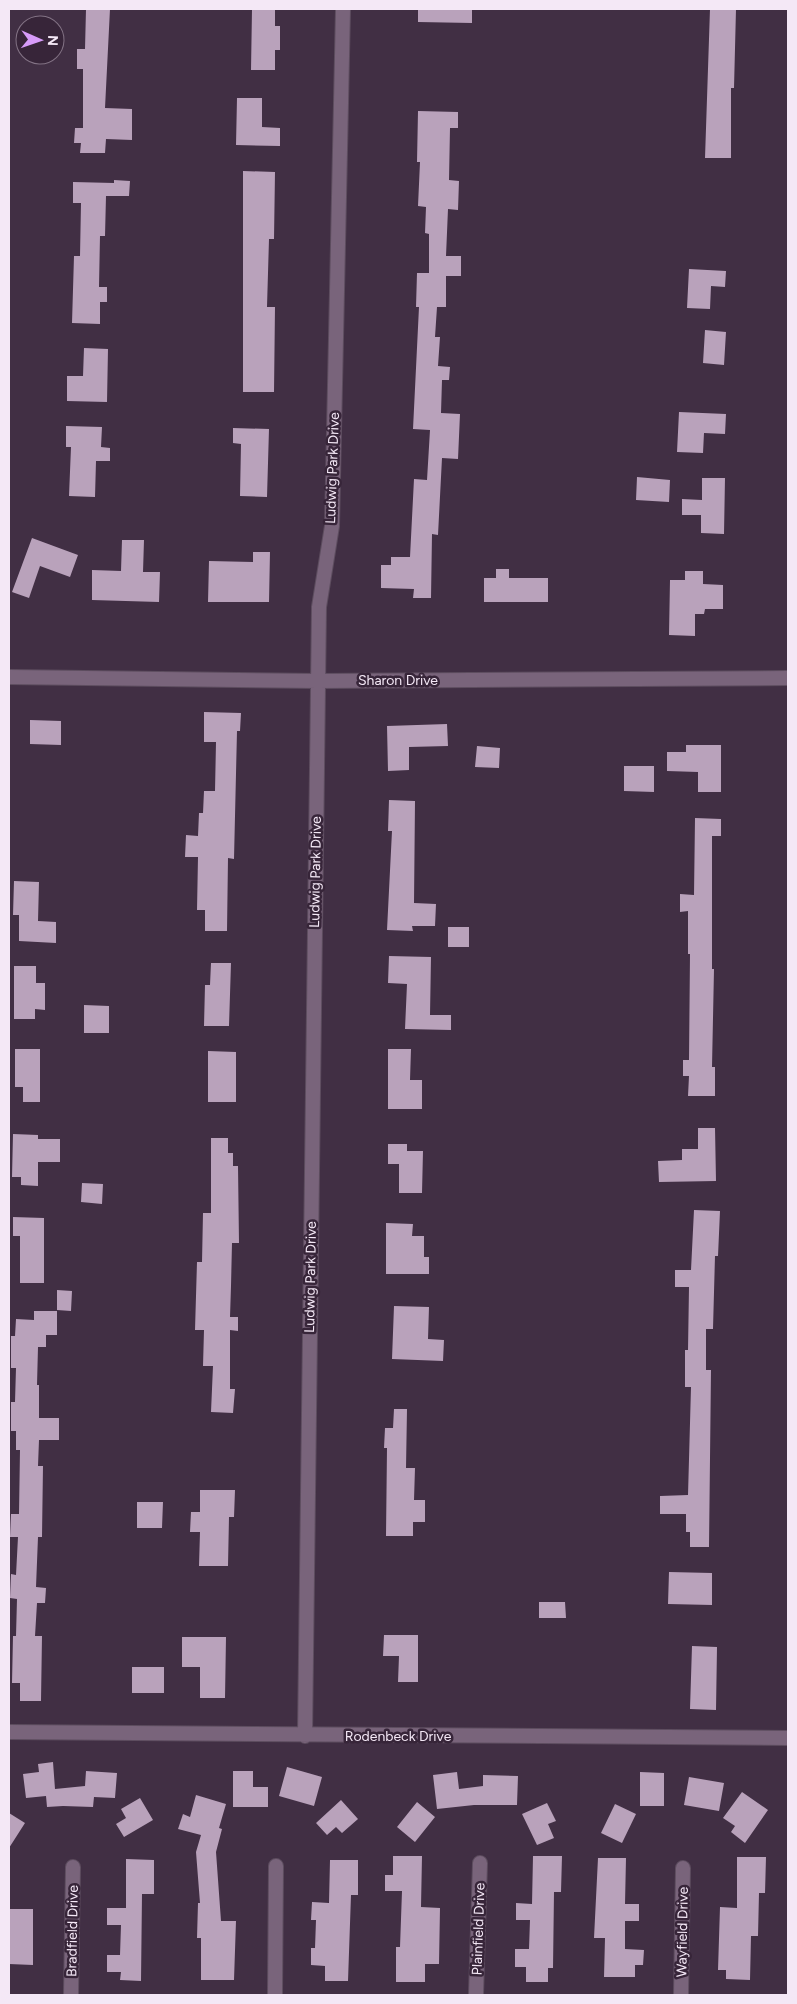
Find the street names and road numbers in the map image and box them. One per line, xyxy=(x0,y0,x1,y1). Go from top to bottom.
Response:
street label: Ludwig Park Drive xyxy=(322,412,343,524)
street label: Sharon Drive xyxy=(358,672,438,689)
street label: Ludwig Park Drive xyxy=(306,816,325,928)
street label: Ludwig Park Drive xyxy=(301,1221,320,1333)
street label: Rodenbeck Drive xyxy=(345,1728,452,1745)
street label: Plainfield Drive xyxy=(468,1882,489,1976)
street label: Bradfield Drive xyxy=(63,1885,82,1977)
street label: Wayfield Drive xyxy=(673,1886,692,1977)

